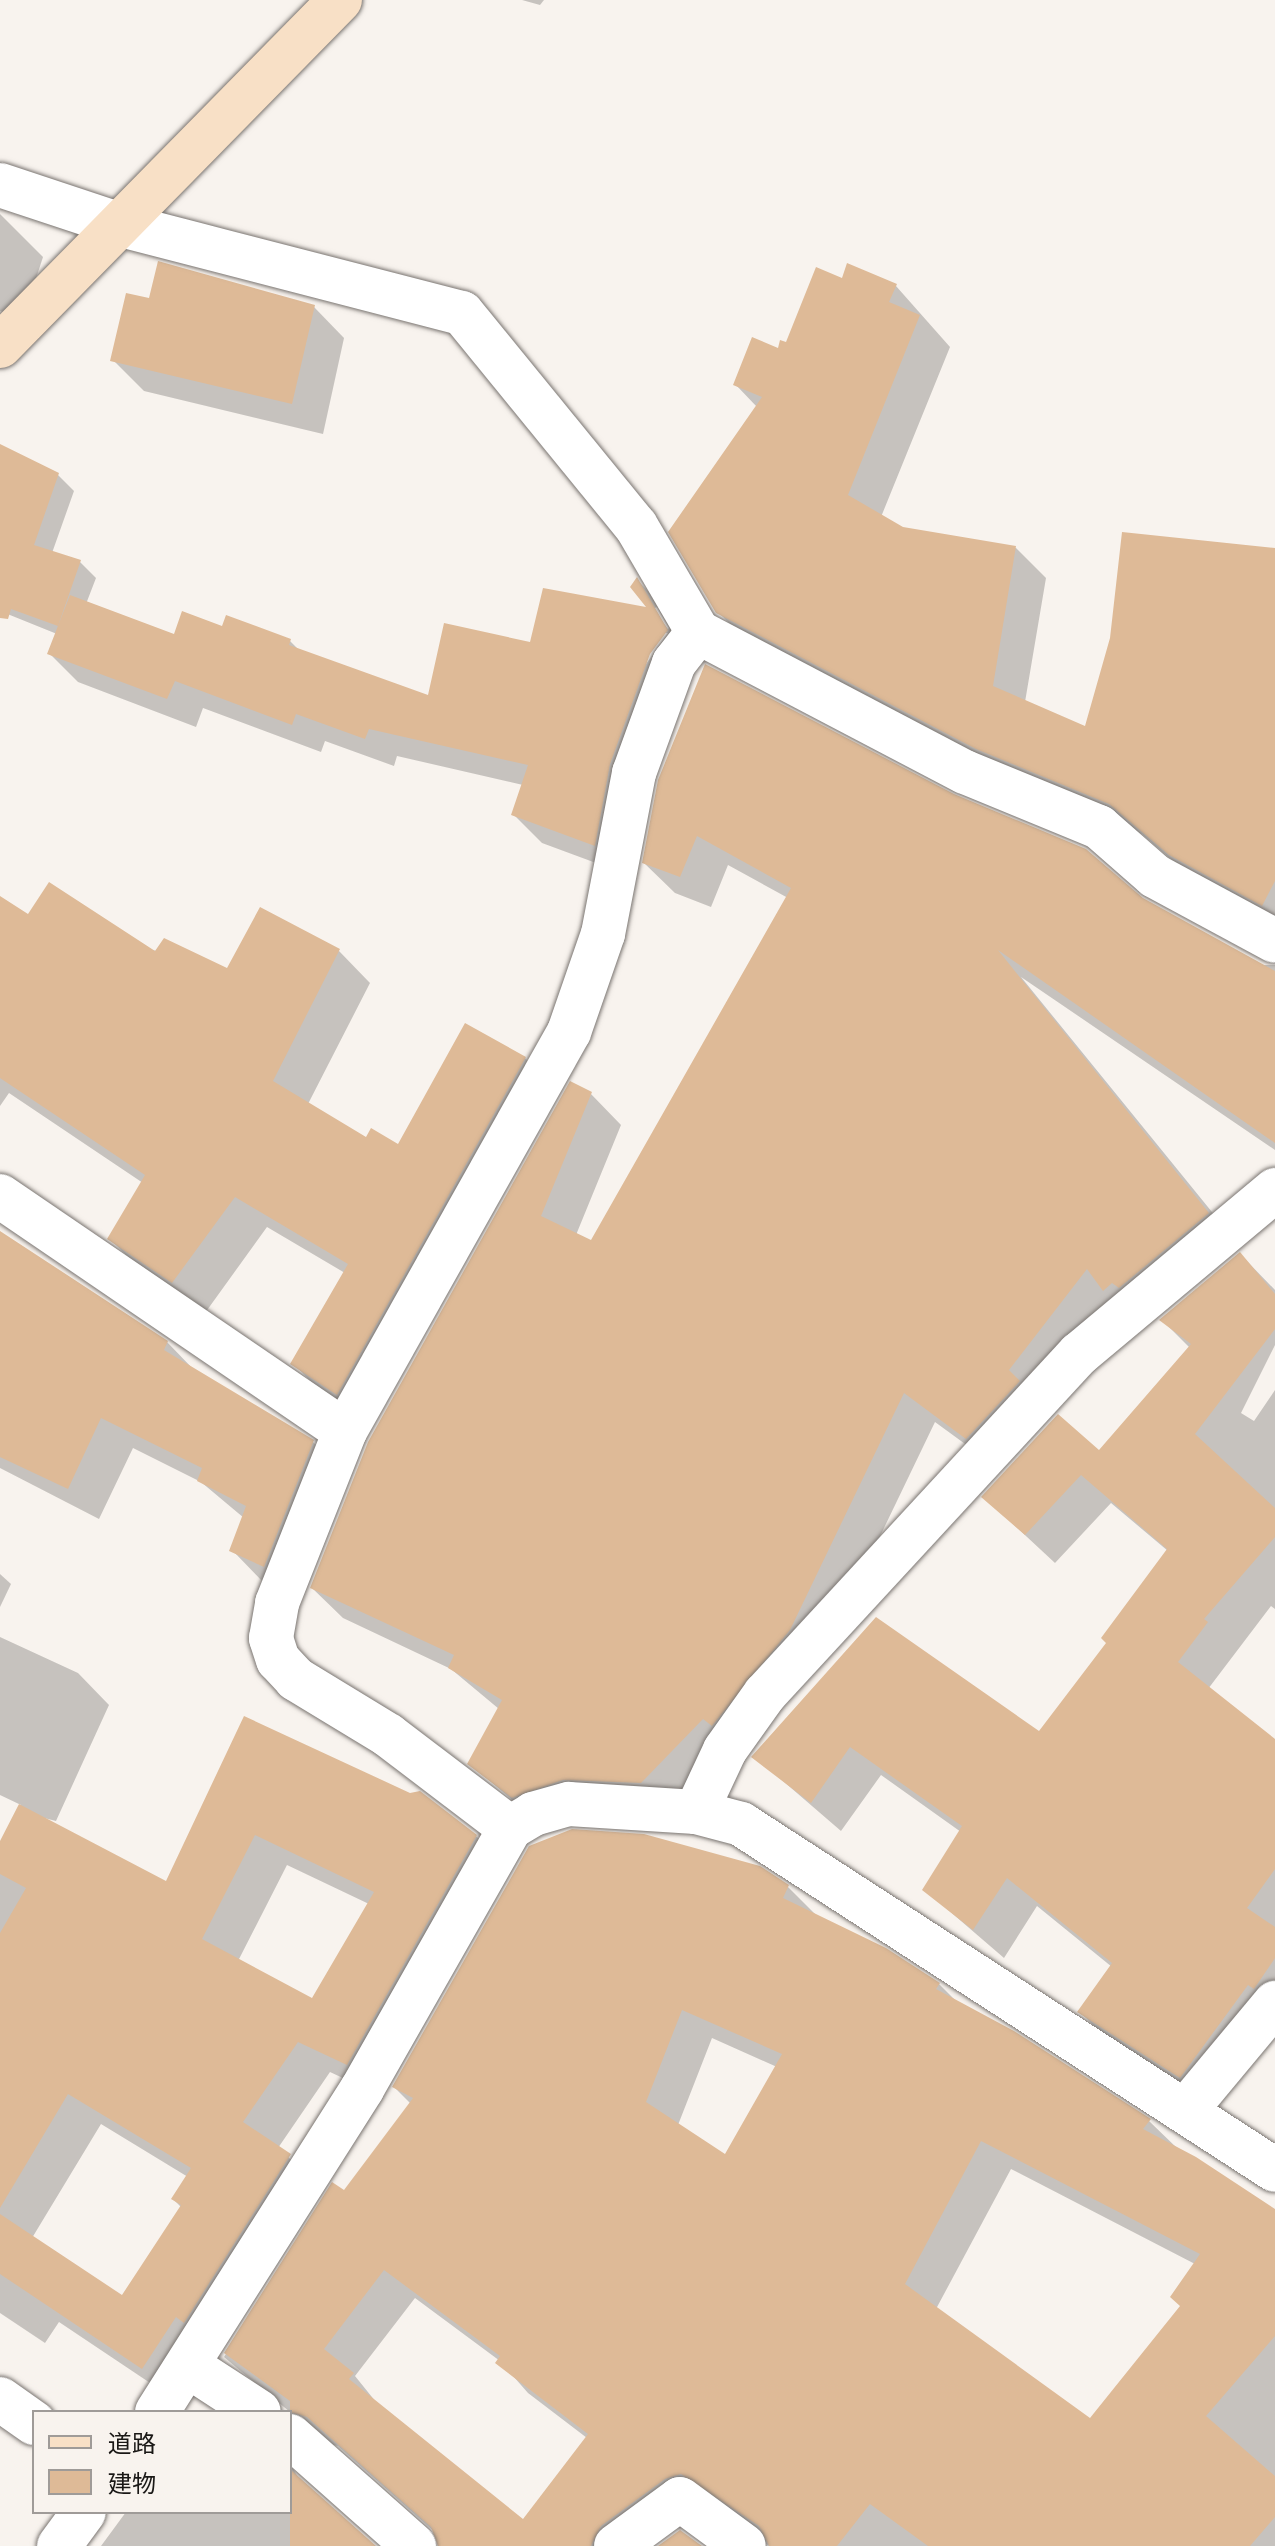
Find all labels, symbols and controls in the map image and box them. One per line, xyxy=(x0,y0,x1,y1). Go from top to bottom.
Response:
legend xyxy=(32,2410,292,2514)
text: 道路 xyxy=(108,2425,156,2461)
text: 建物 xyxy=(108,2465,156,2501)

